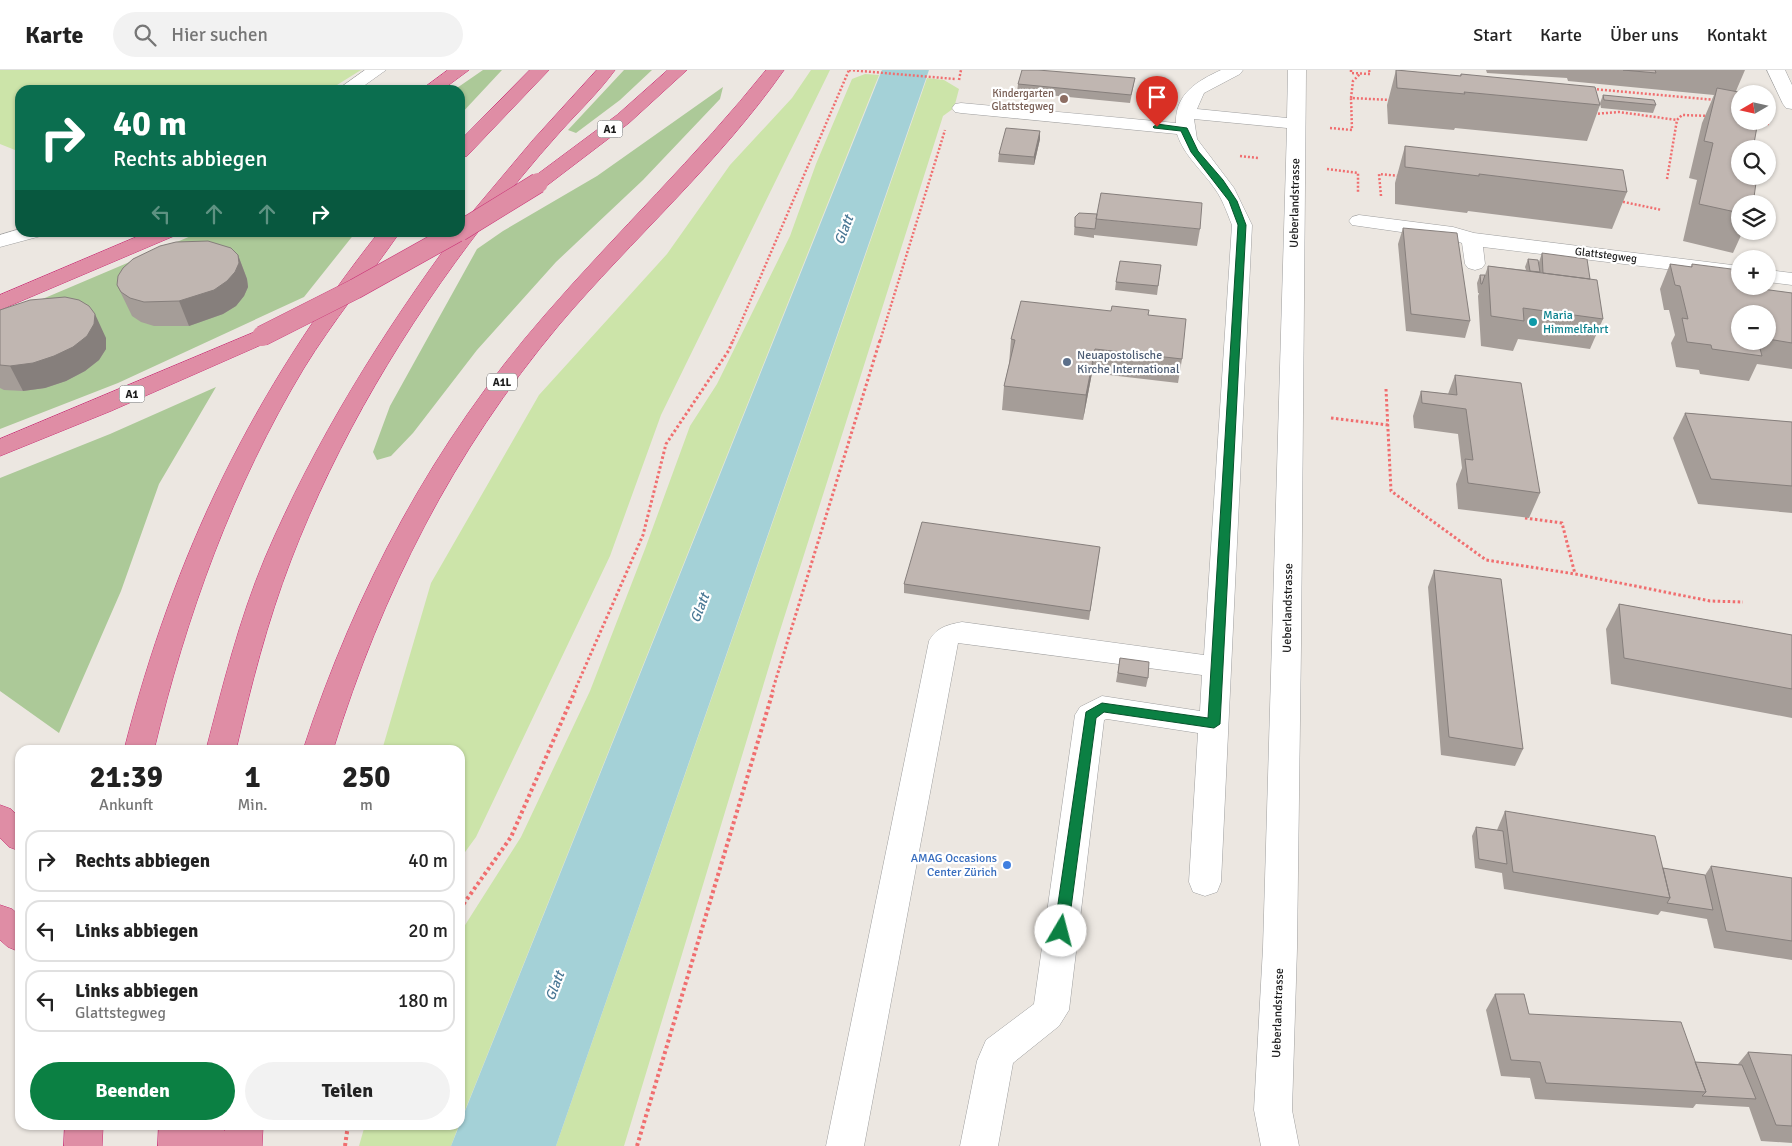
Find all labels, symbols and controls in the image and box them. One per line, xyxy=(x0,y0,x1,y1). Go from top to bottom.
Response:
search box xyxy=(113,12,463,57)
text: Karte xyxy=(25,20,83,50)
icon: search xyxy=(131,21,159,49)
text: Hier suchen xyxy=(171,23,268,47)
text: Start xyxy=(1473,24,1512,46)
text: Karte xyxy=(1540,24,1582,46)
text: Über uns xyxy=(1610,24,1679,46)
text: Kontakt xyxy=(1707,24,1767,46)
pin xyxy=(1136,76,1178,127)
icon: arrive xyxy=(1143,83,1171,111)
north arrow xyxy=(1731,85,1776,130)
map controls xyxy=(1731,85,1776,350)
place label: Kindergarten Glattstegweg xyxy=(992,87,1054,113)
marker: Kindergarten Glattstegweg xyxy=(1058,93,1070,105)
text: 40 m xyxy=(113,102,187,145)
icon: right xyxy=(30,105,95,170)
road number: A1 xyxy=(598,121,622,138)
button: search xyxy=(1731,140,1776,185)
text: Rechts abbiegen xyxy=(113,145,267,172)
street label: Ueberlandstrasse xyxy=(1287,158,1303,248)
button: layers xyxy=(1731,195,1776,240)
icon: left xyxy=(147,200,175,228)
icon: ahead xyxy=(200,200,228,228)
icon: ahead xyxy=(253,200,281,228)
icon: right xyxy=(306,200,334,228)
water label: Glatt xyxy=(831,211,858,247)
street label: Glattstegweg xyxy=(1574,245,1638,265)
button: + xyxy=(1731,250,1776,295)
button: − xyxy=(1731,305,1776,350)
place label: Maria Himmelfahrt xyxy=(1543,308,1608,337)
marker: Maria Himmelfahrt xyxy=(1527,316,1539,328)
place label: Neuapostolische Kirche International xyxy=(1077,348,1180,377)
marker: Neuapostolische Kirche International xyxy=(1061,356,1073,368)
road number: A1L xyxy=(487,374,517,390)
road number: A1 xyxy=(120,386,144,402)
street label: Ueberlandstrasse xyxy=(1280,563,1296,653)
water label: Glatt xyxy=(687,589,714,625)
text: 21:39 xyxy=(89,759,163,796)
text: 1 xyxy=(244,759,261,796)
text: 250 xyxy=(342,759,391,796)
text: Ankunft xyxy=(99,795,153,815)
text: Min. xyxy=(237,795,268,815)
text: m xyxy=(360,795,373,815)
icon: right xyxy=(32,847,60,875)
text: Rechts abbiegen xyxy=(75,849,210,873)
text: 40 m xyxy=(408,849,448,873)
place label: AMAG Occasions Center Zürich xyxy=(911,851,997,880)
marker: AMAG Occasions Center Zürich xyxy=(1001,859,1013,871)
position arrow xyxy=(1034,904,1086,956)
icon: left xyxy=(32,917,60,945)
text: Links abbiegen xyxy=(75,919,198,943)
text: 20 m xyxy=(408,919,448,943)
water label: Glatt xyxy=(542,967,569,1003)
street label: Ueberlandstrasse xyxy=(1269,968,1287,1058)
text: Links abbiegen xyxy=(75,979,198,1003)
icon: left xyxy=(32,987,60,1015)
text: 180 m xyxy=(398,989,448,1013)
text: Glattstegweg xyxy=(75,1003,166,1023)
button: Beenden xyxy=(30,1062,235,1120)
button: Teilen xyxy=(245,1062,450,1120)

